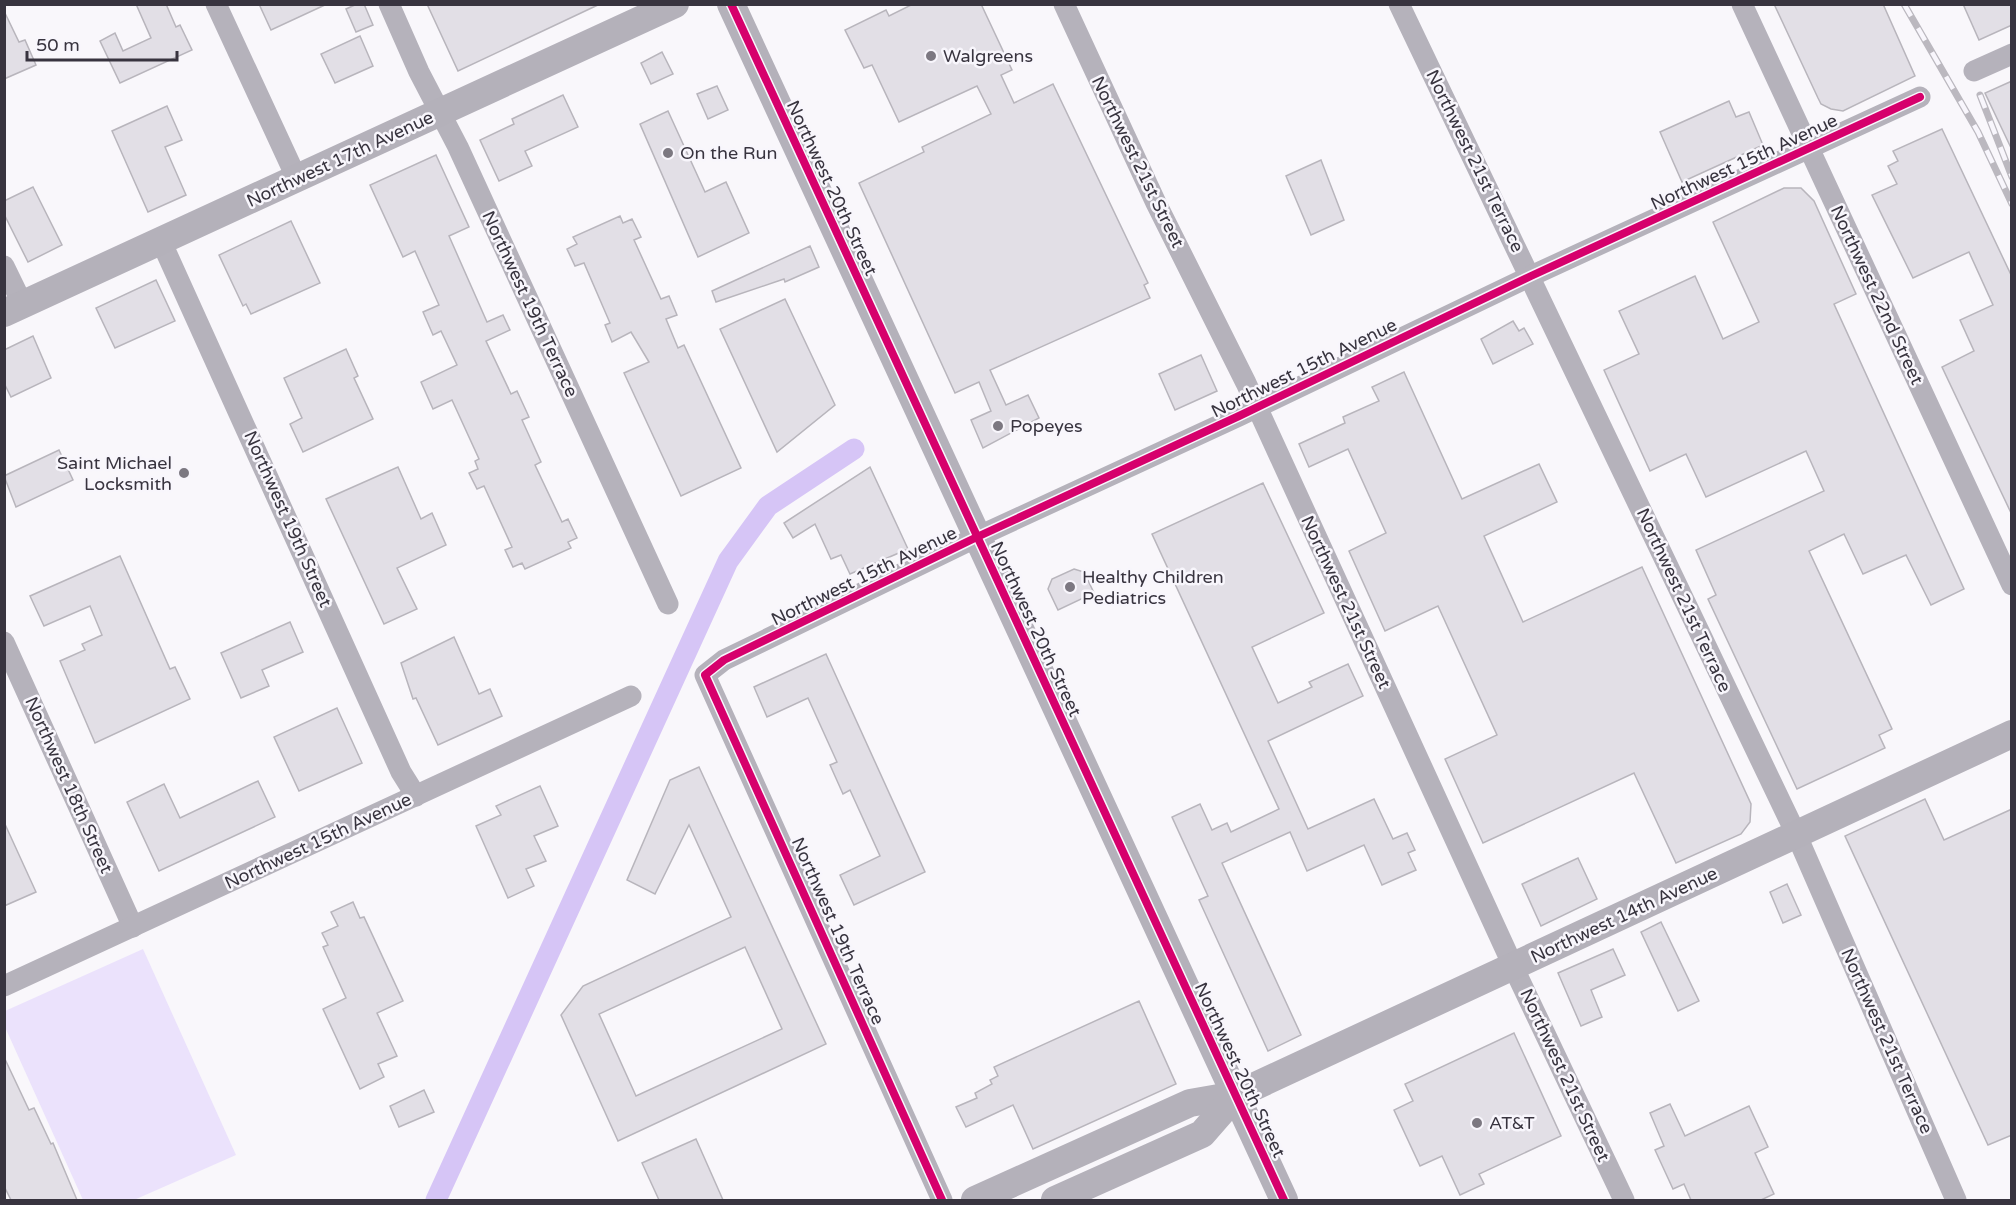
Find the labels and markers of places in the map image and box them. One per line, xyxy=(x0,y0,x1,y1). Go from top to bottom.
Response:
place label: Walgreens xyxy=(943,45,1033,67)
marker: Walgreens xyxy=(924,49,938,63)
place label: On the Run xyxy=(680,142,778,164)
marker: On the Run xyxy=(661,146,675,160)
place label: Popeyes xyxy=(1010,415,1083,437)
marker: Popeyes xyxy=(991,419,1005,433)
place label: Saint Michael Locksmith xyxy=(57,452,172,495)
marker: Saint Michael Locksmith xyxy=(177,466,191,480)
place label: Healthy Children Pediatrics xyxy=(1082,566,1224,609)
marker: Healthy Children Pediatrics xyxy=(1063,580,1077,594)
place label: AT&T xyxy=(1489,1112,1535,1134)
marker: AT&T xyxy=(1470,1116,1484,1130)

